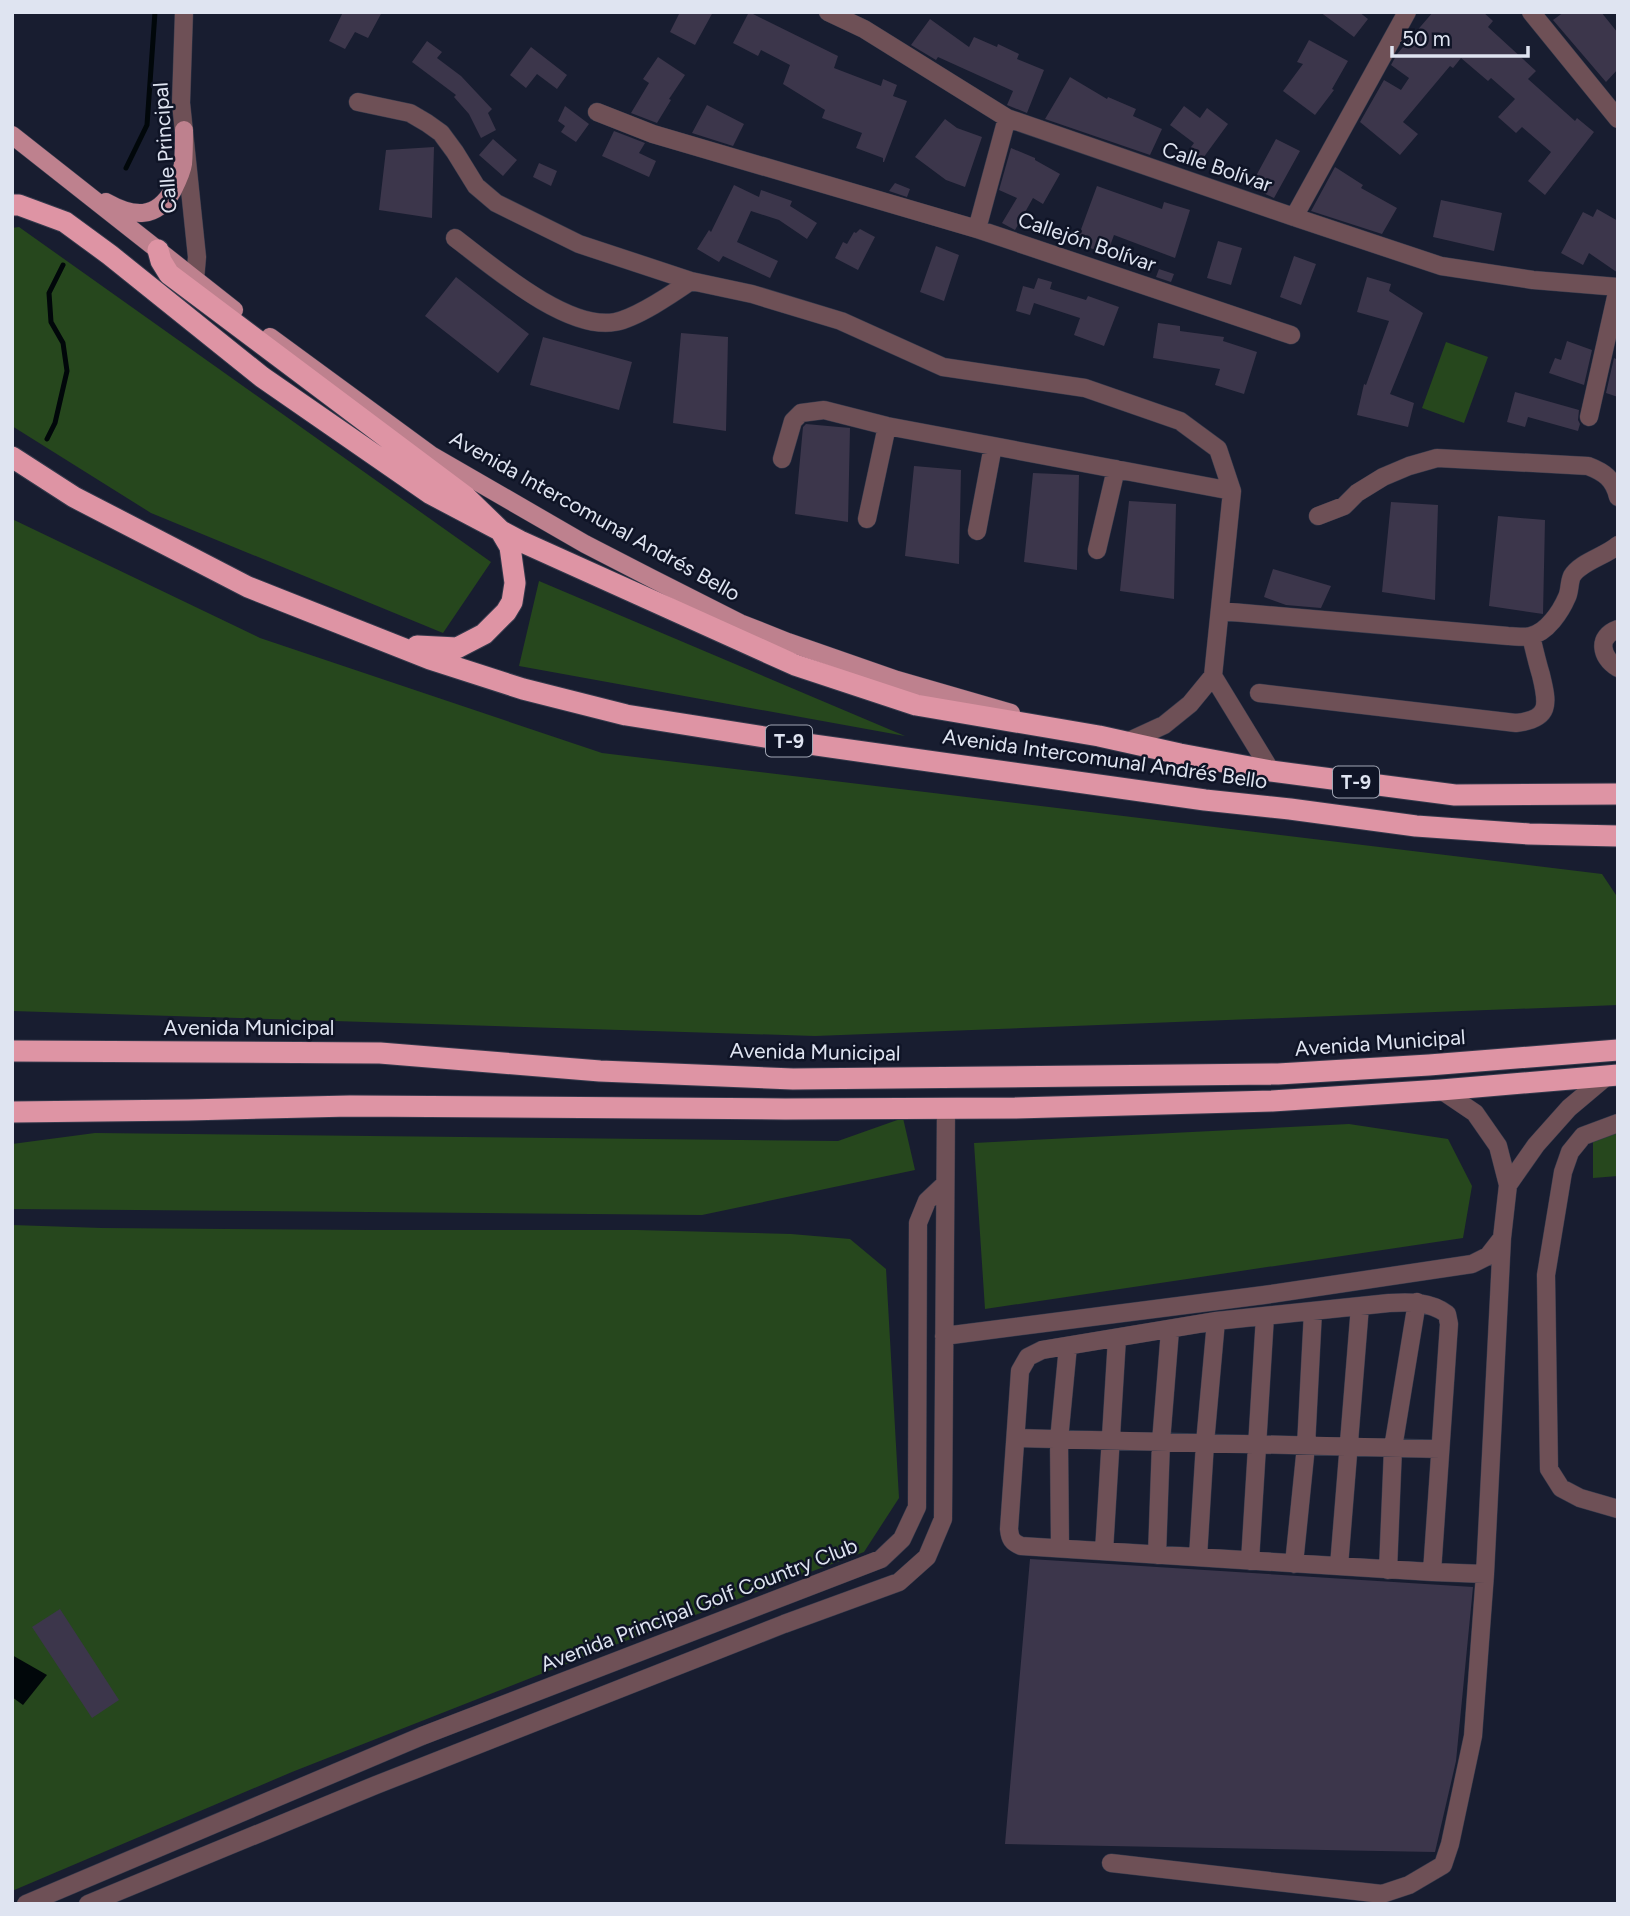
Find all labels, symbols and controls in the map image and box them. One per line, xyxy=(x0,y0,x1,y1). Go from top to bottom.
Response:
scale bar xyxy=(1392,14,1528,58)
text: 50 m xyxy=(1402,26,1451,51)
street label: Calle Principal xyxy=(147,82,182,214)
street label: Calle Bolívar xyxy=(1159,136,1275,197)
street label: Callejón Bolívar xyxy=(1015,206,1159,277)
street label: Avenida Intercomunal Andrés Bello xyxy=(446,425,745,606)
street label: Avenida Intercomunal Andrés Bello xyxy=(941,723,1269,794)
road number: T-9 xyxy=(766,726,812,756)
road number: T-9 xyxy=(1333,766,1379,797)
street label: Avenida Municipal xyxy=(164,1015,334,1040)
street label: Avenida Municipal xyxy=(1294,1024,1466,1061)
street label: Avenida Municipal xyxy=(729,1038,901,1065)
street label: Avenida Principal Golf Country Club xyxy=(537,1532,861,1677)

